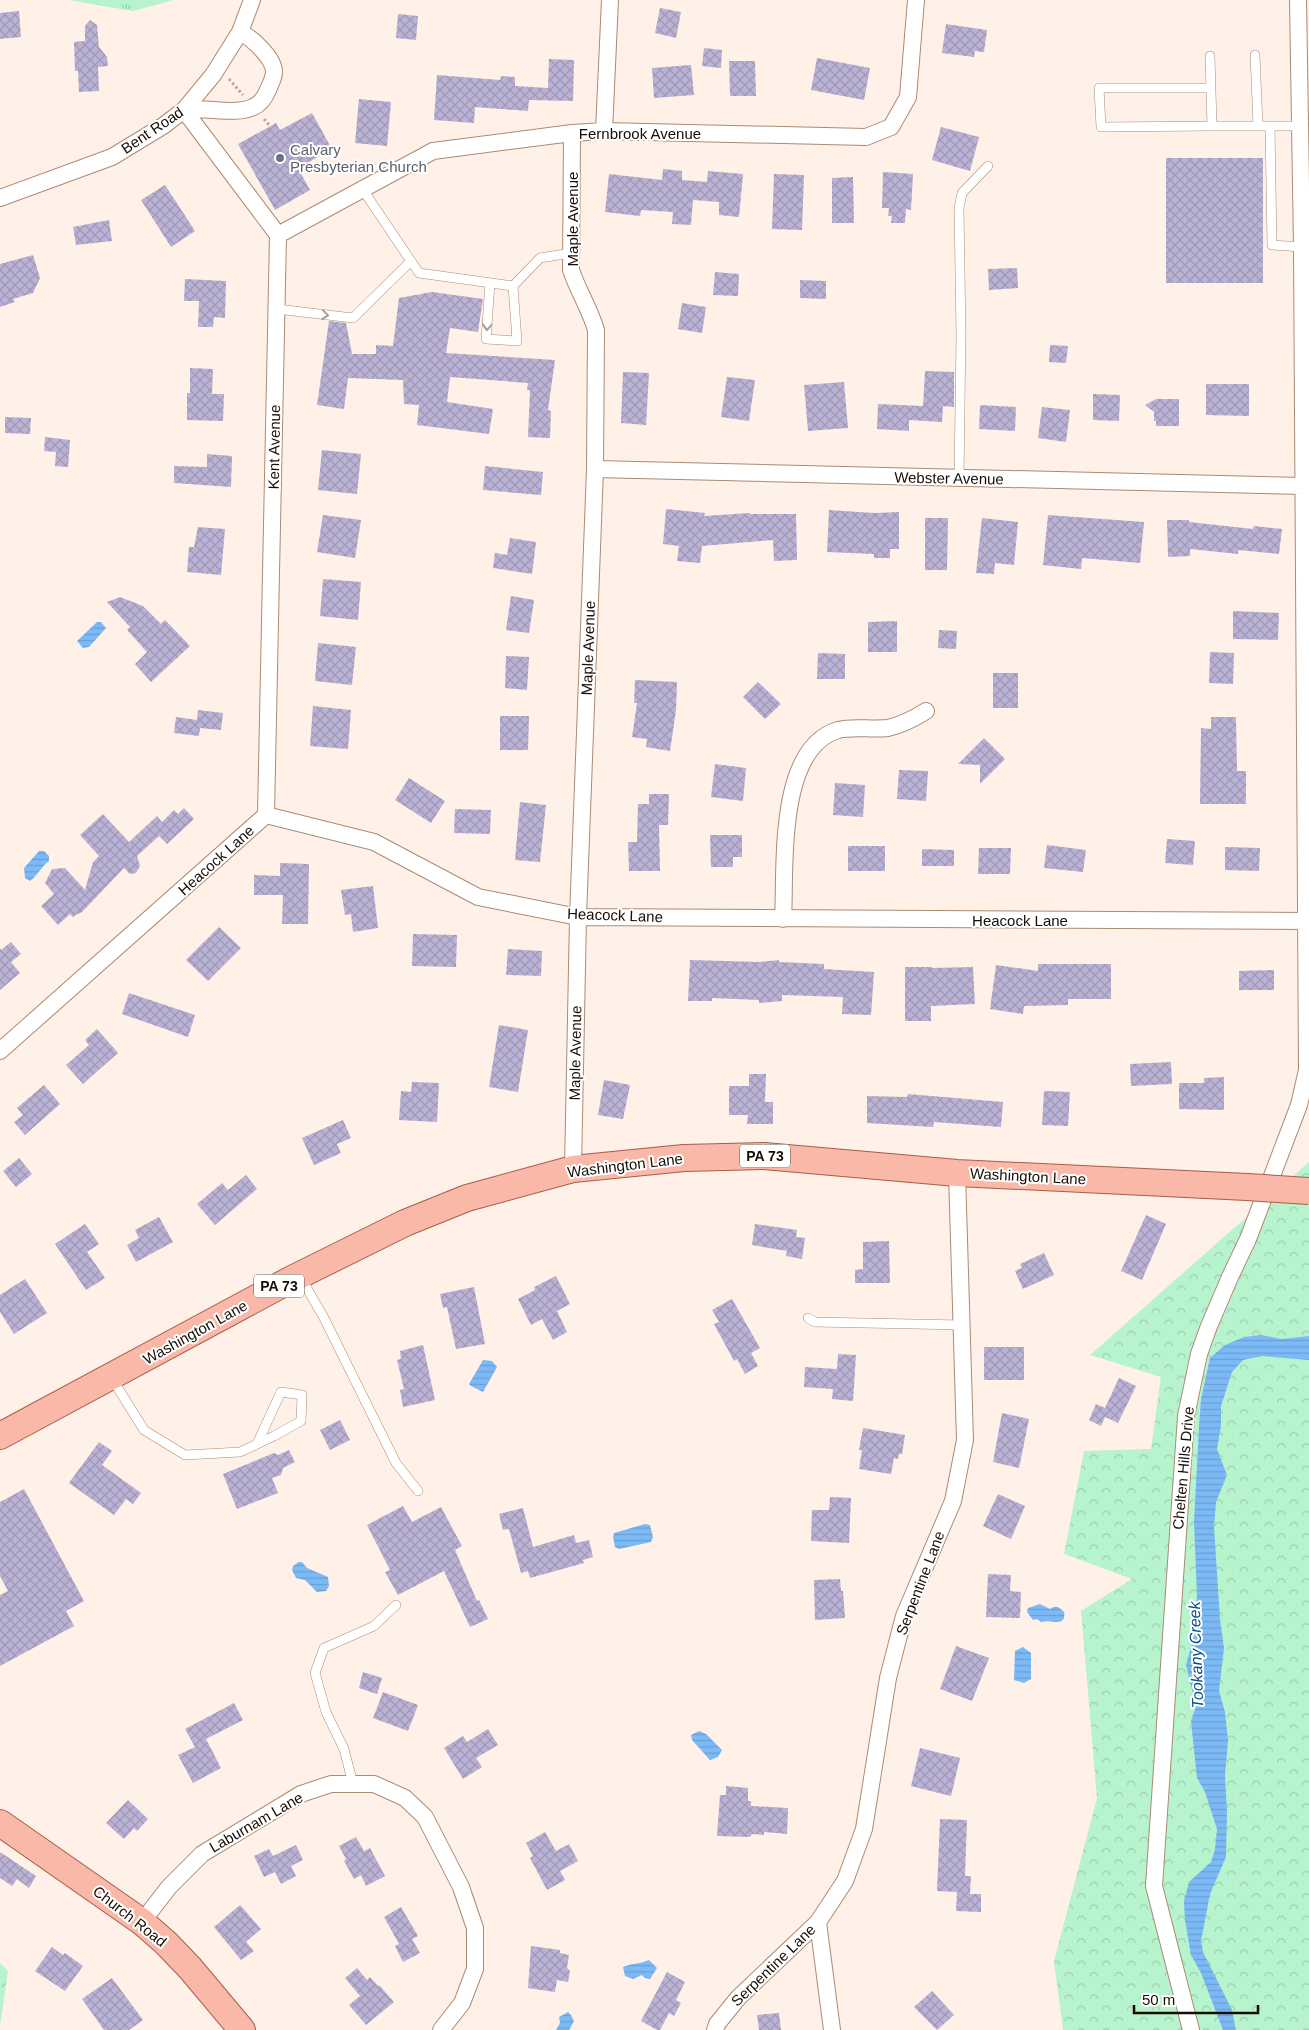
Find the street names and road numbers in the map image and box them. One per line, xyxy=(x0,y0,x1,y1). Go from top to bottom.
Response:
street label: Bent Road xyxy=(118,103,186,157)
street label: Fernbrook Avenue xyxy=(579,125,701,142)
street label: Maple Avenue xyxy=(564,172,581,266)
street label: Kent Avenue xyxy=(265,404,283,490)
street label: Webster Avenue xyxy=(894,469,1004,487)
street label: Maple Avenue xyxy=(578,600,598,696)
street label: Heacock Lane xyxy=(175,822,257,898)
street label: Heacock Lane xyxy=(567,905,663,925)
street label: Heacock Lane xyxy=(972,912,1068,929)
street label: Maple Avenue xyxy=(566,1005,584,1101)
road number: PA 73 xyxy=(740,1144,790,1168)
street label: Washington Lane xyxy=(566,1149,684,1181)
street label: Washington Lane xyxy=(970,1164,1086,1188)
road number: PA 73 xyxy=(254,1274,304,1298)
street label: Washington Lane xyxy=(140,1296,250,1368)
street label: Chelten Hills Drive xyxy=(1169,1406,1197,1530)
street label: Serpentine Lane xyxy=(892,1529,948,1637)
street label: Laburnam Lane xyxy=(206,1788,306,1856)
street label: Church Road xyxy=(90,1882,170,1950)
street label: Serpentine Lane xyxy=(727,1921,819,2009)

